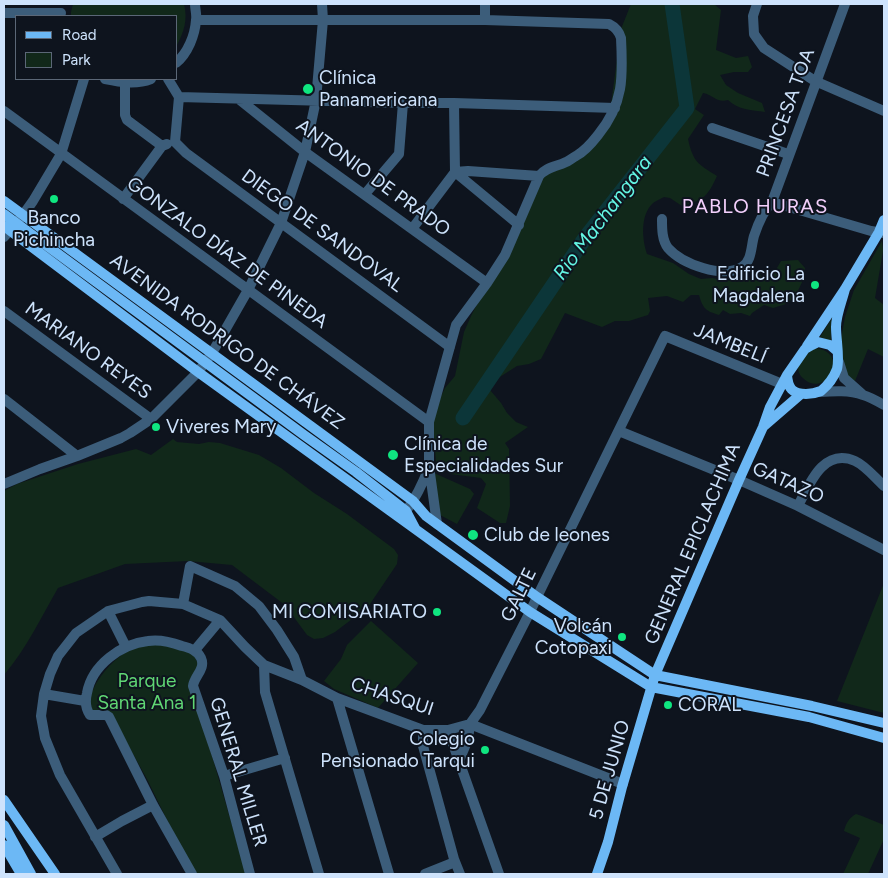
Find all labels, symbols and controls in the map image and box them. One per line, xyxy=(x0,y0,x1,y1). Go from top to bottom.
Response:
legend xyxy=(15,15,178,80)
text: Road xyxy=(62,26,97,44)
street label: PRINCESA TOA xyxy=(752,46,820,180)
text: Park xyxy=(62,51,91,69)
place label: Clínica Panamericana xyxy=(319,67,437,111)
marker: Clínica Panamericana xyxy=(301,82,315,96)
street label: ANTONIO DE PRADO xyxy=(292,114,454,242)
water label: Rio Machangara xyxy=(548,151,658,285)
street label: DIEGO DE SANDOVAL xyxy=(237,165,407,297)
street label: GONZALO DÍAZ DE PINEDA xyxy=(122,172,332,334)
marker: Banco Pichincha xyxy=(48,193,60,205)
district label: PABLO HURAS xyxy=(680,195,830,219)
place label: Banco Pichincha xyxy=(13,207,95,251)
street label: AVENIDA RODRIGO DE CHÁVEZ xyxy=(105,249,349,435)
place label: Edificio La Magdalena xyxy=(712,263,805,307)
marker: Edificio La Magdalena xyxy=(809,279,821,291)
street label: MARIANO REYES xyxy=(20,298,156,404)
street label: JAMBELÍ xyxy=(690,319,770,369)
place label: Viveres Mary xyxy=(166,416,276,438)
marker: Viveres Mary xyxy=(150,421,162,433)
place label: Clínica de Especialidades Sur xyxy=(404,433,563,477)
street label: GENERAL EPICLACHIMA xyxy=(640,440,746,648)
marker: Clínica de Especialidades Sur xyxy=(386,448,400,462)
street label: GATAZO xyxy=(749,457,827,509)
place label: Club de leones xyxy=(484,524,610,546)
marker: Club de leones xyxy=(466,528,480,542)
street label: GALTE xyxy=(496,564,542,626)
place label: MI COMISARIATO xyxy=(272,601,427,623)
marker: MI COMISARIATO xyxy=(431,606,443,618)
place label: Volcán Cotopaxi xyxy=(535,615,612,659)
marker: Volcán Cotopaxi xyxy=(616,631,628,643)
park label: Parque Santa Ana 1 xyxy=(97,670,197,714)
street label: CHASQUI xyxy=(348,673,436,721)
street label: GENERAL MILLER xyxy=(204,694,272,850)
place label: CORAL xyxy=(678,694,741,716)
marker: CORAL xyxy=(662,699,674,711)
street label: 5 DE JUNIO xyxy=(585,718,635,822)
place label: Colegio Pensionado Tarqui xyxy=(320,728,475,772)
marker: Colegio Pensionado Tarqui xyxy=(479,744,491,756)

